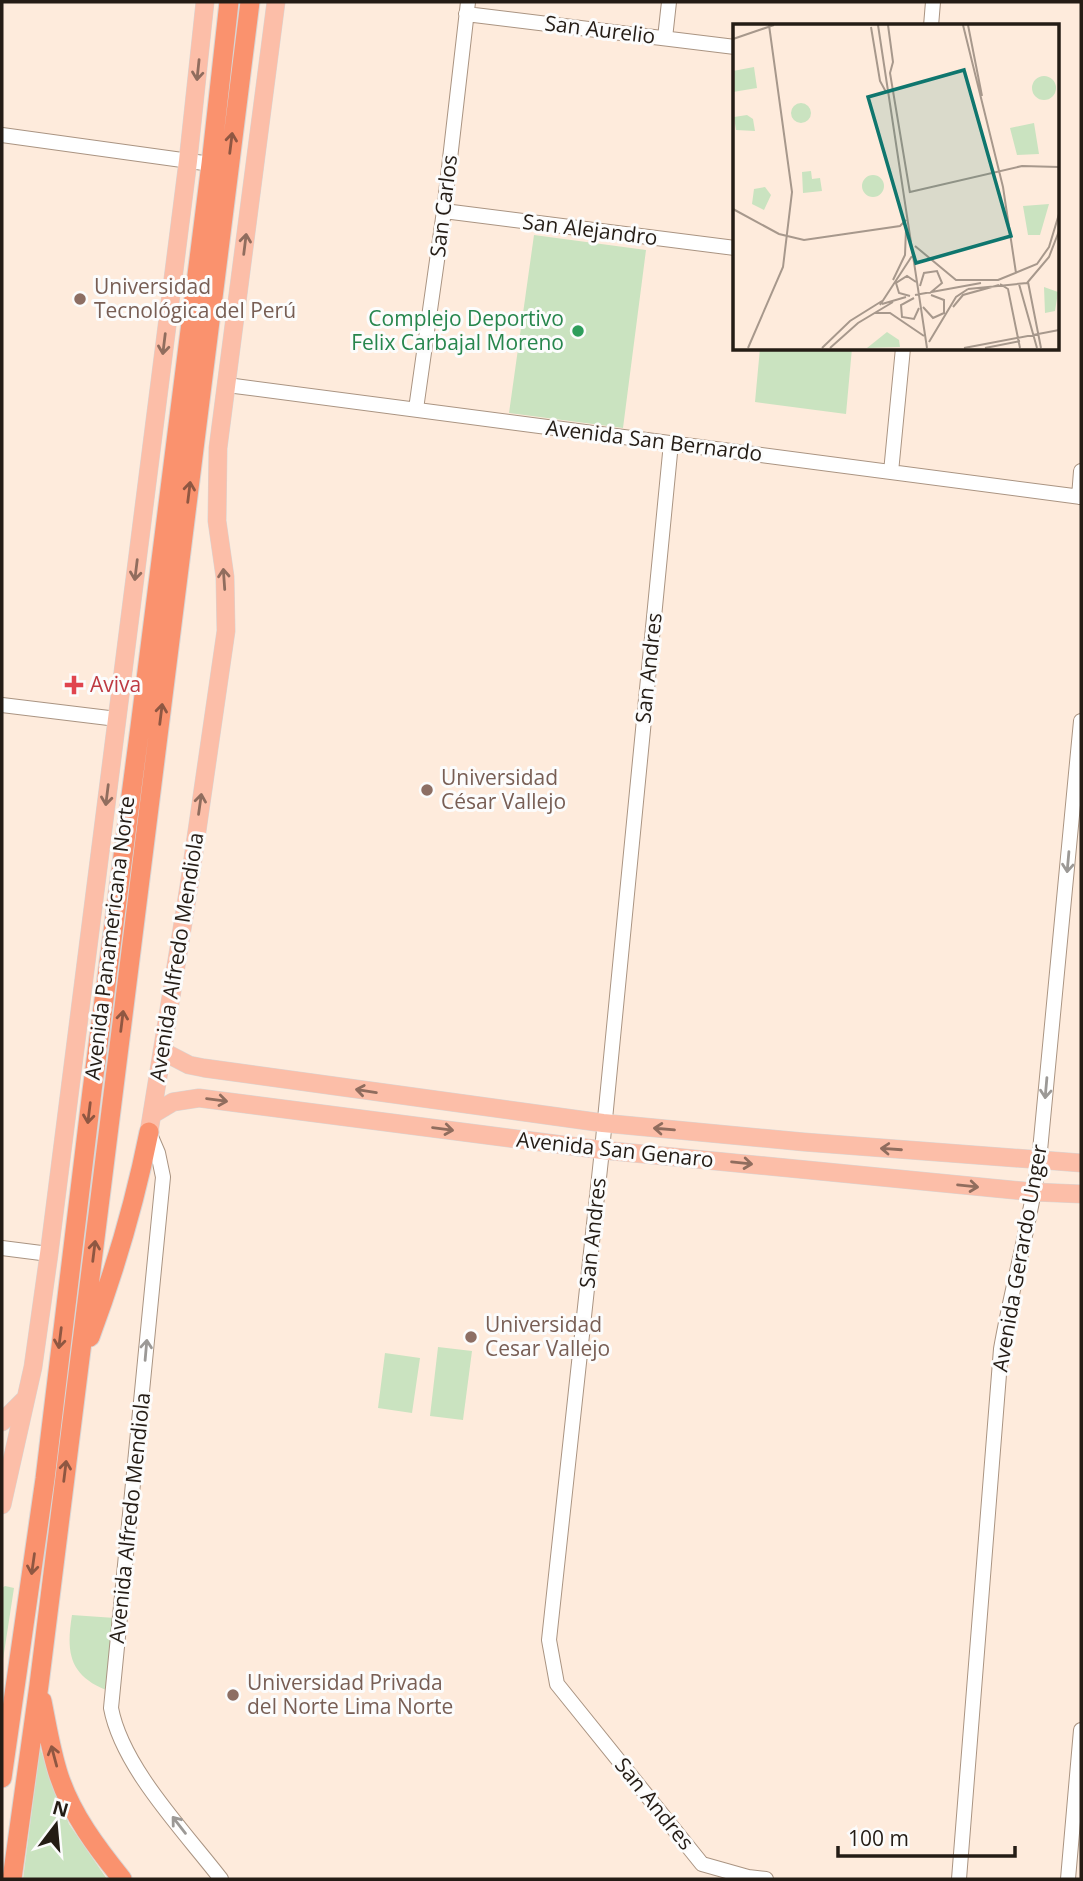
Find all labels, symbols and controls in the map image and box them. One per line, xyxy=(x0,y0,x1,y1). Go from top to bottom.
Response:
street label: San Aurelio xyxy=(543,8,657,50)
inset map xyxy=(733,24,1058,350)
one-way arrow xyxy=(191,58,204,80)
one-way arrow xyxy=(224,132,237,155)
street label: San Carlos xyxy=(423,153,463,259)
street label: San Alejandro xyxy=(521,207,659,251)
one-way arrow xyxy=(238,234,251,256)
place label: Universidad Tecnológica del Perú xyxy=(94,272,296,324)
marker: Universidad Tecnológica del Perú xyxy=(72,291,88,307)
place label: Complejo Deportivo Felix Carbajal Moreno xyxy=(351,304,564,356)
marker: Complejo Deportivo Felix Carbajal Moreno xyxy=(570,323,586,339)
one-way arrow xyxy=(158,332,171,355)
street label: Avenida San Bernardo xyxy=(544,413,764,467)
one-way arrow xyxy=(183,482,196,504)
one-way arrow xyxy=(129,558,142,581)
one-way arrow xyxy=(217,568,230,591)
street label: San Andres xyxy=(628,611,668,725)
place label: Aviva xyxy=(90,670,141,698)
marker: Aviva xyxy=(64,675,84,695)
one-way arrow xyxy=(154,703,167,726)
place label: Universidad César Vallejo xyxy=(441,763,566,815)
marker: Universidad César Vallejo xyxy=(419,782,435,798)
one-way arrow xyxy=(100,784,113,806)
street label: Avenida Panamericana Norte xyxy=(78,794,140,1081)
one-way arrow xyxy=(193,794,206,816)
street label: Avenida Alfredo Mendiola xyxy=(142,830,210,1083)
one-way arrow xyxy=(1061,850,1074,873)
one-way arrow xyxy=(115,1011,128,1033)
one-way arrow xyxy=(1039,1076,1052,1099)
one-way arrow xyxy=(355,1084,378,1097)
one-way arrow xyxy=(205,1093,228,1106)
one-way arrow xyxy=(82,1101,95,1124)
one-way arrow xyxy=(654,1122,676,1135)
one-way arrow xyxy=(431,1123,454,1136)
street label: Avenida San Genaro xyxy=(515,1125,715,1173)
street label: Avenida Gerardo Unger xyxy=(985,1141,1053,1374)
one-way arrow xyxy=(880,1142,903,1155)
one-way arrow xyxy=(730,1157,753,1170)
street label: San Andres xyxy=(572,1176,612,1290)
one-way arrow xyxy=(956,1179,979,1192)
one-way arrow xyxy=(87,1240,100,1263)
place label: Universidad Cesar Vallejo xyxy=(485,1310,610,1362)
one-way arrow xyxy=(54,1327,67,1349)
marker: Universidad Cesar Vallejo xyxy=(463,1329,479,1345)
one-way arrow xyxy=(140,1339,153,1362)
street label: Avenida Alfredo Mendiola xyxy=(102,1391,156,1645)
one-way arrow xyxy=(58,1460,71,1483)
one-way arrow xyxy=(26,1552,39,1575)
place label: Universidad Privada del Norte Lima Norte xyxy=(247,1668,453,1720)
marker: Universidad Privada del Norte Lima Norte xyxy=(225,1687,241,1703)
one-way arrow xyxy=(46,1746,59,1768)
street label: San Andres xyxy=(609,1751,701,1855)
north arrow xyxy=(21,1790,91,1860)
text: N xyxy=(50,1794,72,1823)
scale bar xyxy=(838,1814,1015,1858)
one-way arrow xyxy=(171,1817,186,1835)
text: 100 m xyxy=(848,1824,909,1852)

